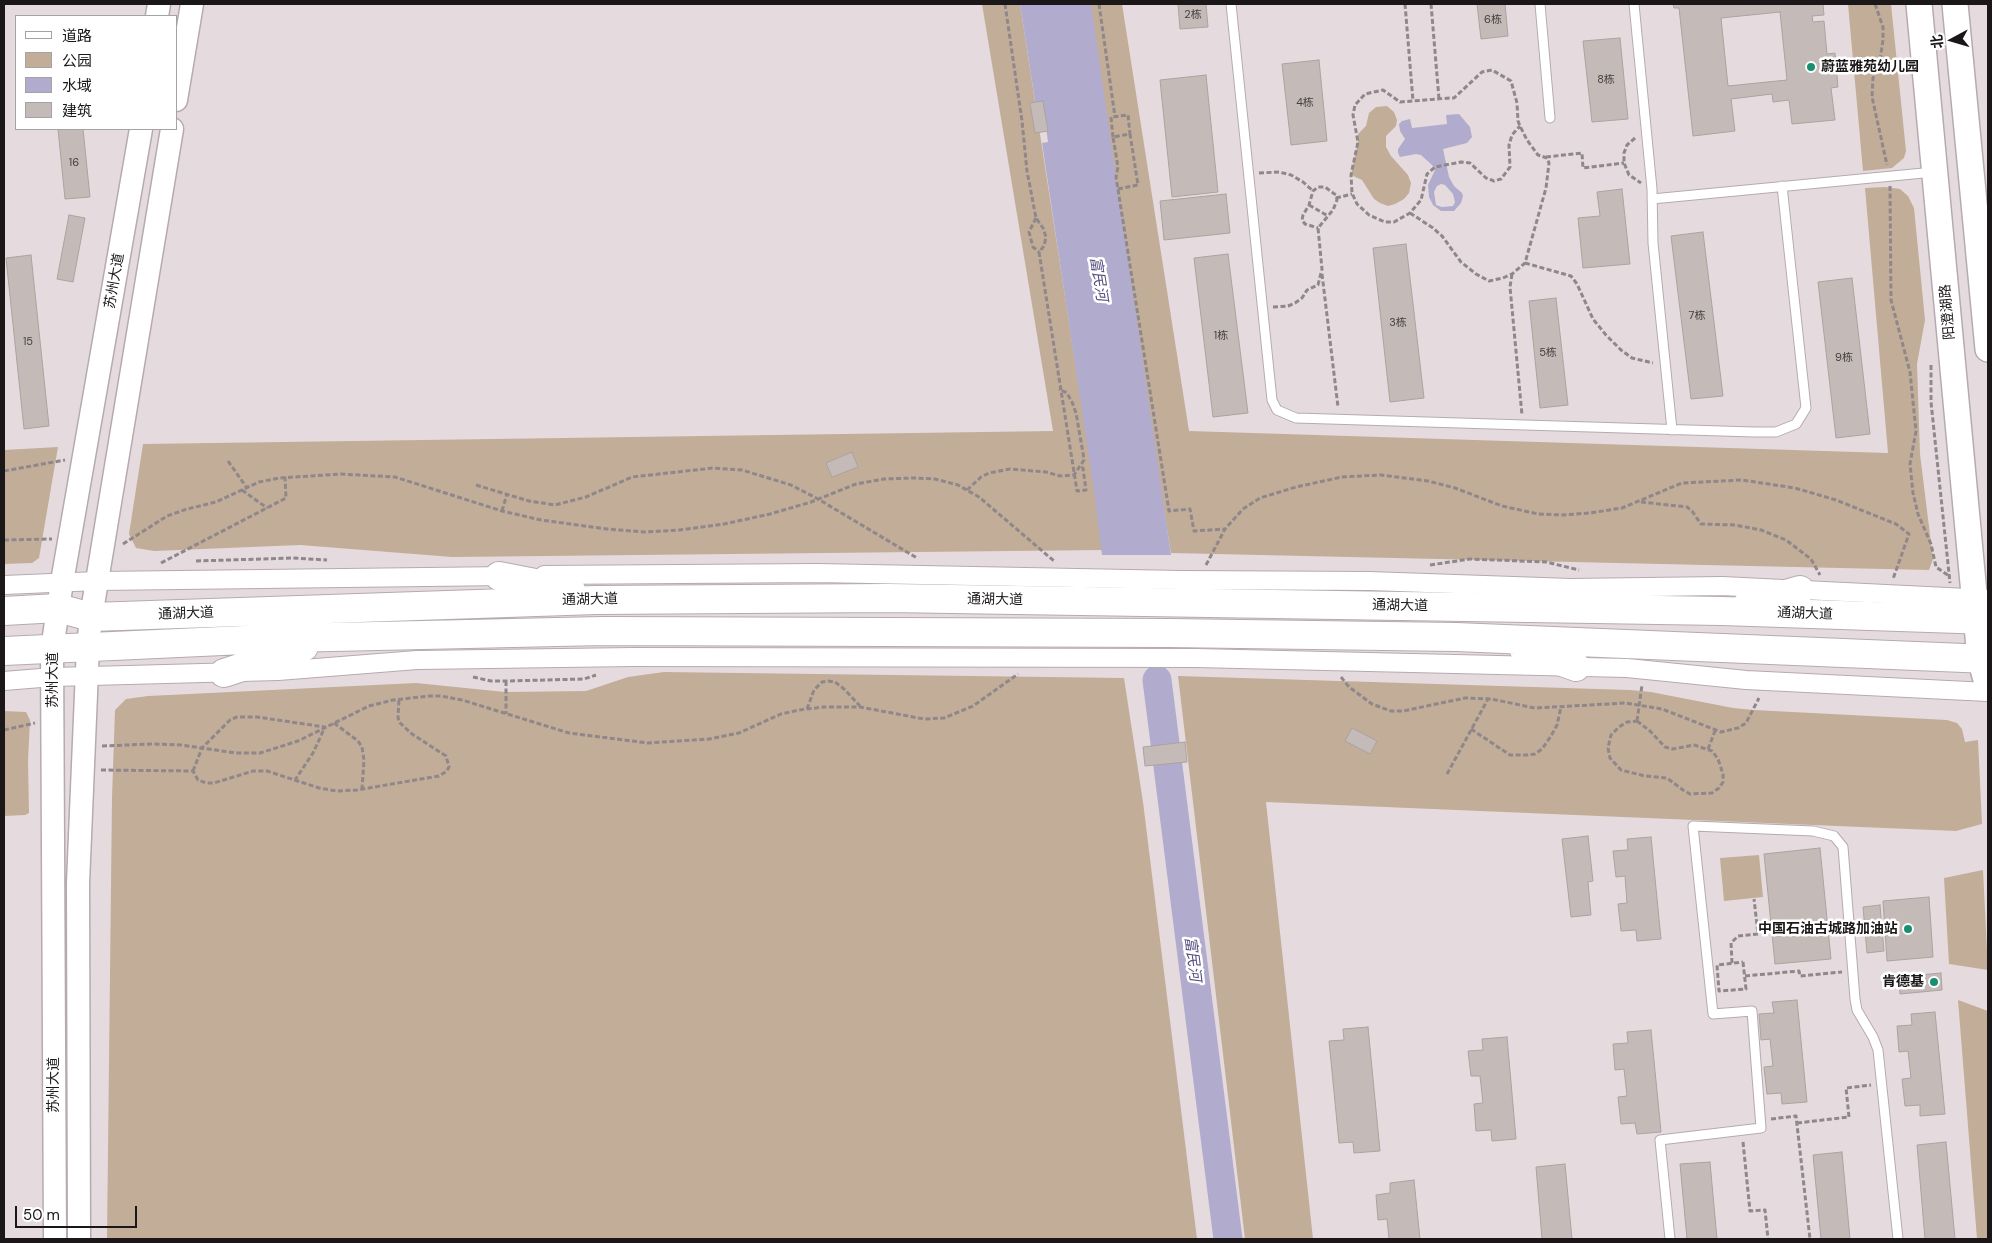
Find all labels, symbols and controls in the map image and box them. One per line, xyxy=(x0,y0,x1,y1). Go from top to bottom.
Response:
house number: 2栋 xyxy=(1184,8,1202,22)
house number: 6栋 xyxy=(1484,13,1502,27)
legend xyxy=(15,15,178,130)
north arrow xyxy=(1927,15,1977,65)
text: 道路 xyxy=(62,26,92,46)
text: 北 xyxy=(1927,34,1947,49)
text: 公园 xyxy=(62,51,92,71)
place label: 蔚蓝雅苑幼儿园 xyxy=(1821,59,1919,75)
marker: 蔚蓝雅苑幼儿园 xyxy=(1805,61,1817,73)
house number: 8栋 xyxy=(1597,73,1615,87)
text: 水域 xyxy=(62,76,92,96)
house number: 4栋 xyxy=(1296,96,1314,110)
text: 建筑 xyxy=(62,101,92,121)
house number: 16 xyxy=(69,156,79,170)
street label: 苏州大道 xyxy=(102,252,128,310)
water label: 富民河 xyxy=(1086,255,1110,303)
street label: 阳澄湖路 xyxy=(1937,283,1959,341)
house number: 7栋 xyxy=(1689,309,1705,323)
house number: 3栋 xyxy=(1389,316,1407,330)
house number: 1栋 xyxy=(1214,329,1228,343)
house number: 15 xyxy=(23,335,33,349)
house number: 5栋 xyxy=(1539,346,1557,360)
house number: 9栋 xyxy=(1835,351,1853,365)
street label: 通湖大道 xyxy=(562,591,618,609)
street label: 通湖大道 xyxy=(967,591,1023,609)
street label: 通湖大道 xyxy=(1372,597,1428,615)
street label: 通湖大道 xyxy=(158,605,214,623)
street label: 通湖大道 xyxy=(1777,605,1833,623)
street label: 苏州大道 xyxy=(45,652,61,708)
place label: 中国石油古城路加油站 xyxy=(1758,921,1898,937)
marker: 中国石油古城路加油站 xyxy=(1902,923,1914,935)
water label: 富民河 xyxy=(1180,936,1204,982)
place label: 肯德基 xyxy=(1882,974,1924,990)
marker: 肯德基 xyxy=(1928,976,1940,988)
street label: 苏州大道 xyxy=(46,1057,62,1113)
scale bar xyxy=(18,1196,140,1228)
text: 50 m xyxy=(23,1205,60,1225)

